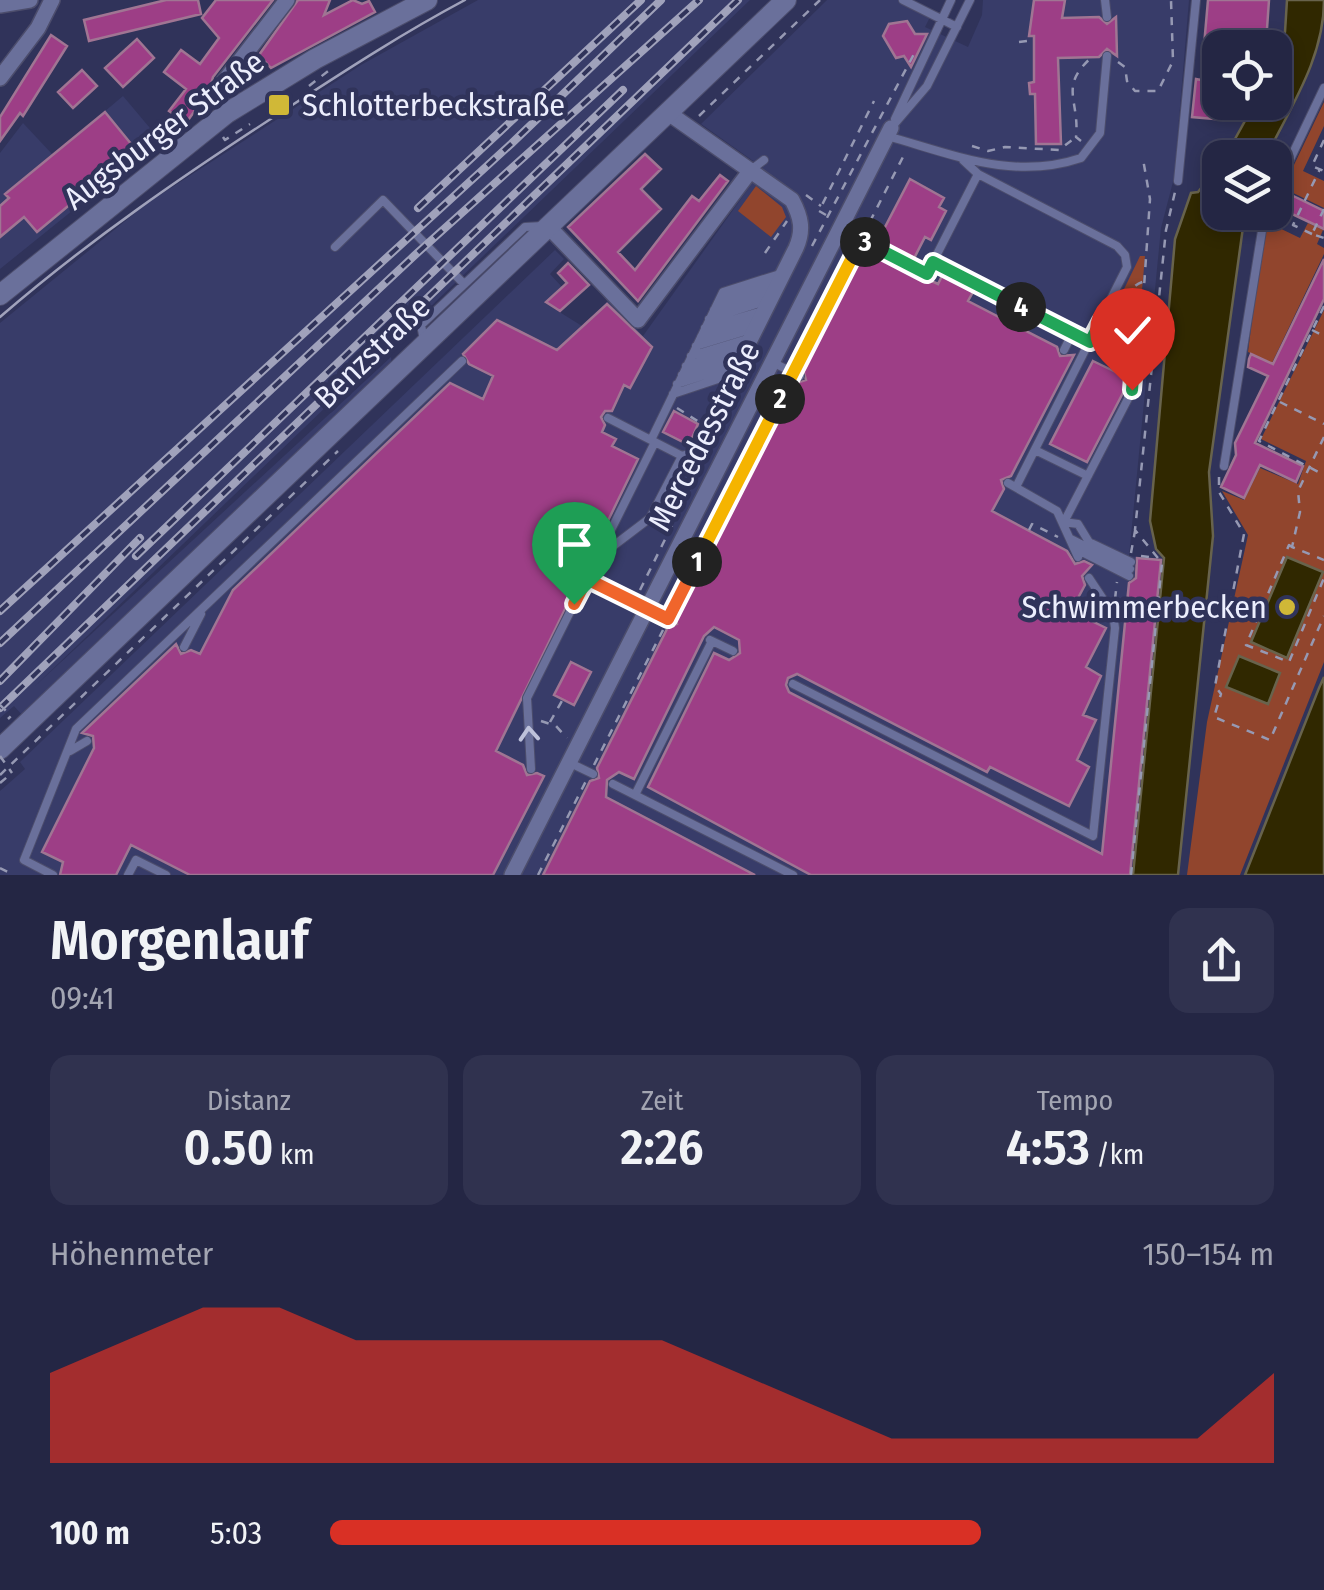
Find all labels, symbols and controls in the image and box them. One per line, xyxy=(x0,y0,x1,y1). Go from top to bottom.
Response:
map controls xyxy=(1202,30,1292,230)
button: locate xyxy=(1202,30,1292,120)
street label: Augsburger Straße xyxy=(56,42,272,218)
place label: Schlotterbeckstraße xyxy=(302,86,565,124)
marker: Schlotterbeckstraße xyxy=(266,92,292,118)
button: layers xyxy=(1202,140,1292,230)
pin: 3 xyxy=(840,217,890,267)
text: 3 xyxy=(858,225,872,258)
pin: 4 xyxy=(996,282,1046,332)
street label: Benzstraße xyxy=(306,288,438,416)
pin xyxy=(1090,288,1175,391)
text: 4 xyxy=(1014,290,1028,323)
icon: check xyxy=(1105,303,1160,358)
street label: Mercedesstraße xyxy=(640,335,768,537)
pin: 2 xyxy=(755,374,805,424)
text: 2 xyxy=(774,382,786,415)
pin xyxy=(532,502,617,605)
icon: arrive xyxy=(547,517,602,572)
pin: 1 xyxy=(672,537,722,587)
text: 1 xyxy=(691,545,703,578)
place label: Schwimmerbecken xyxy=(1022,588,1267,626)
marker: Schwimmerbecken xyxy=(1276,596,1298,618)
one-way arrow xyxy=(519,725,540,741)
text: Morgenlauf xyxy=(50,908,309,974)
button: share xyxy=(1169,908,1274,1013)
text: 09:41 xyxy=(50,979,115,1017)
text: Distanz xyxy=(207,1084,291,1117)
text: Zeit xyxy=(641,1084,683,1117)
text: Tempo xyxy=(1037,1084,1113,1117)
text: 0.50 xyxy=(183,1117,273,1177)
text: 2:26 xyxy=(620,1117,704,1177)
text: 4:53 xyxy=(1006,1117,1090,1177)
text: km xyxy=(273,1138,315,1171)
text: /km xyxy=(1090,1138,1144,1171)
text: Höhenmeter xyxy=(50,1235,213,1273)
text: 150–154 m xyxy=(1142,1235,1274,1273)
text: 100 m xyxy=(50,1514,130,1552)
text: 5:03 xyxy=(210,1514,262,1552)

